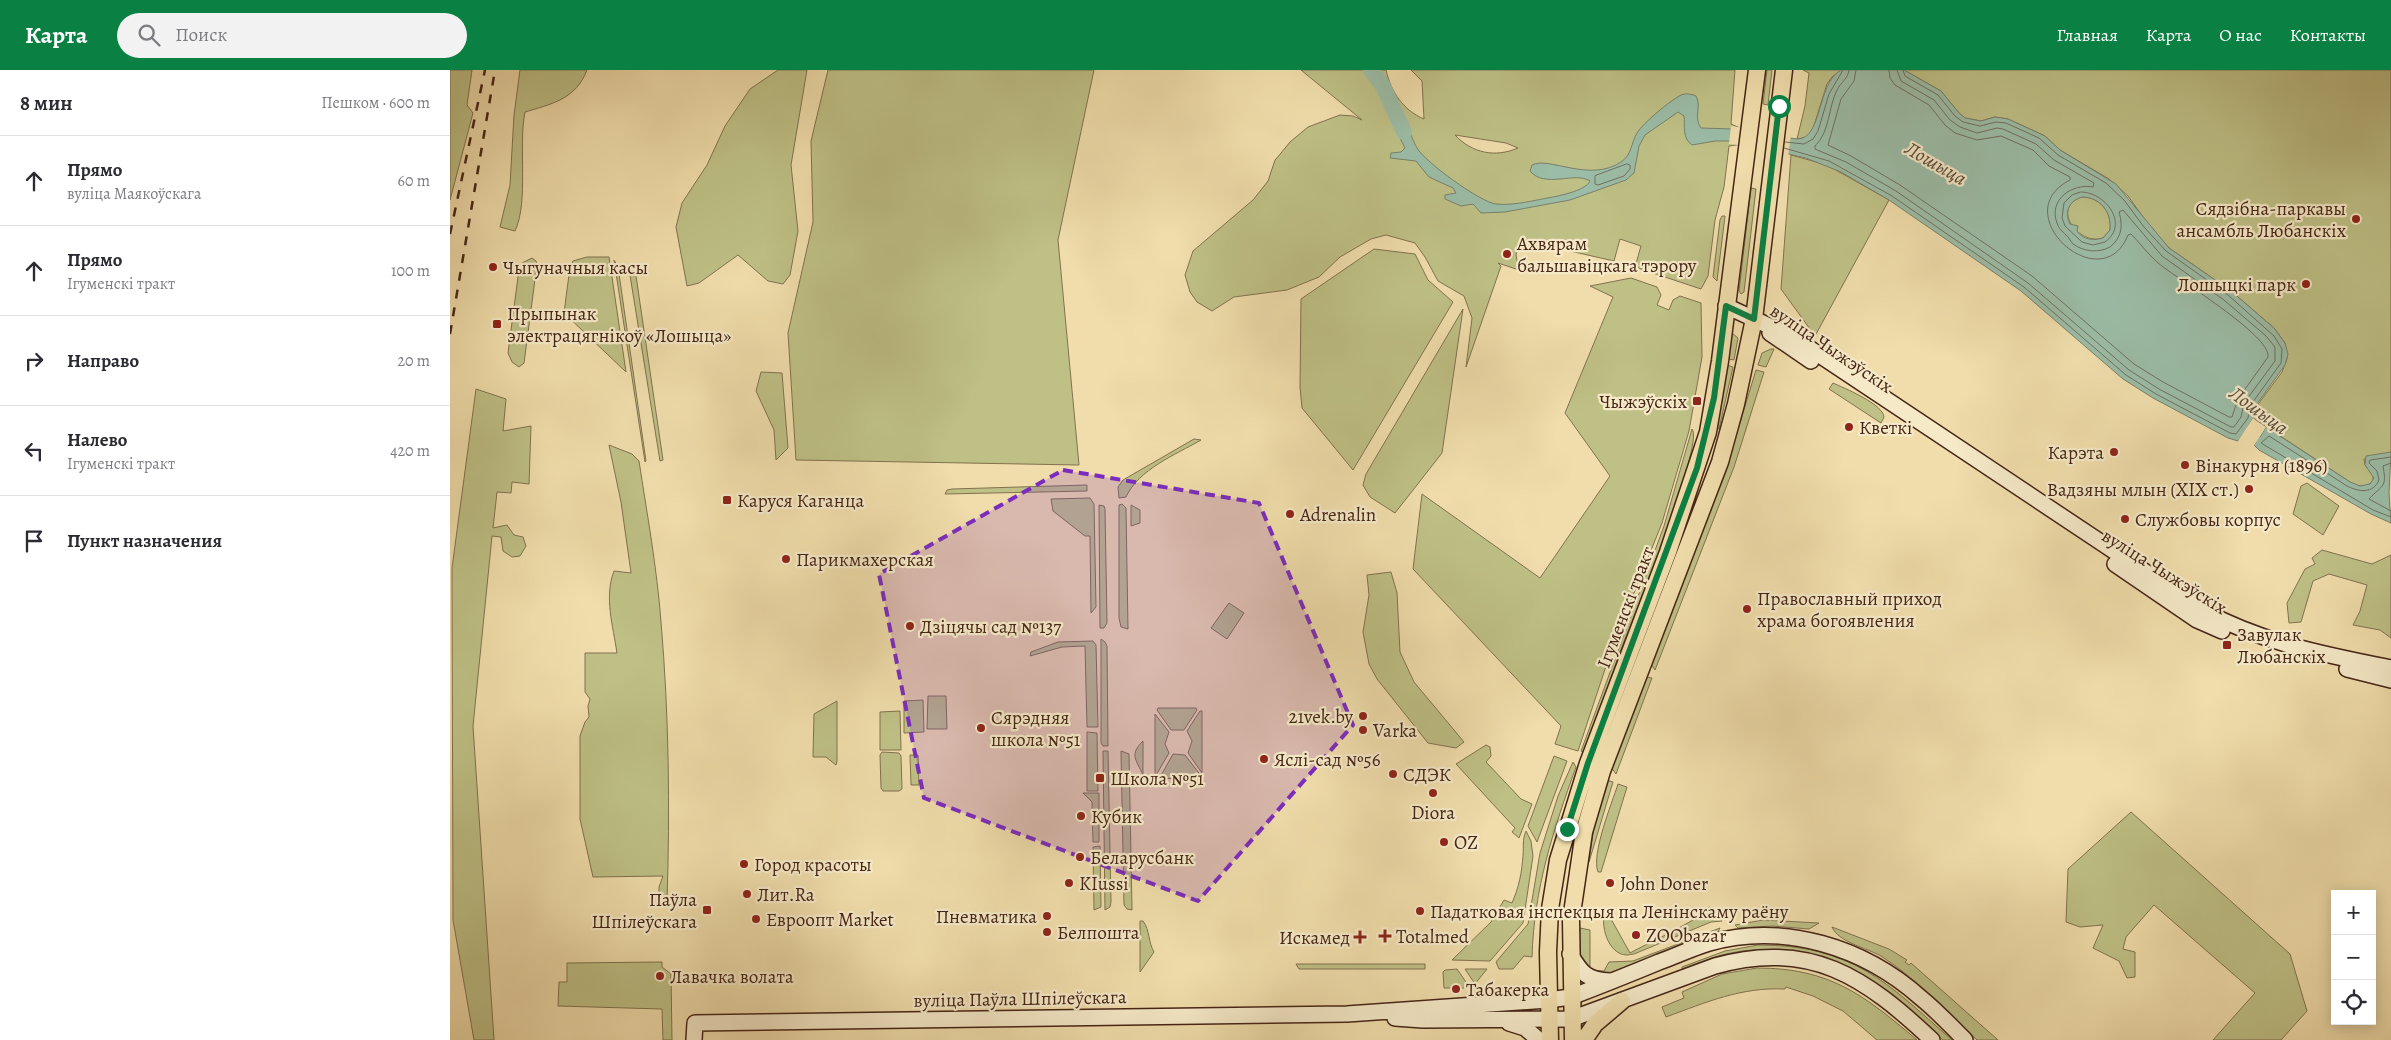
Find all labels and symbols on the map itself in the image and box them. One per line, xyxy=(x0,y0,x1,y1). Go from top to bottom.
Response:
route start xyxy=(1768,95,1791,118)
water label: Лошыца xyxy=(1899,134,1972,192)
place label: Сядзібна-паркавы ансамбль Любанскіх xyxy=(2177,196,2347,244)
marker: Сядзібна-паркавы ансамбль Любанскіх xyxy=(2350,213,2362,225)
place label: Ахвярам бальшавіцкага тэрору xyxy=(1516,231,1697,279)
marker: Ахвярам бальшавіцкага тэрору xyxy=(1501,248,1513,260)
place label: Чыгуначныя касы xyxy=(503,255,648,281)
marker: Чыгуначныя касы xyxy=(487,261,499,273)
place label: Лошыцкі парк xyxy=(2177,272,2296,298)
marker: Лошыцкі парк xyxy=(2300,278,2312,290)
street label: вуліца Чыжэўскіх xyxy=(1765,298,1899,400)
place label: Прыпынак электрацягнікоў «Лошыца» xyxy=(507,301,731,349)
marker: Прыпынак электрацягнікоў «Лошыца» xyxy=(491,318,503,330)
water label: Лошыца xyxy=(2223,379,2294,441)
place label: Чыжэўскіх xyxy=(1599,389,1688,415)
marker: Чыжэўскіх xyxy=(1691,395,1703,407)
place label: Кветкі xyxy=(1859,415,1912,441)
marker: Кветкі xyxy=(1843,421,1855,433)
place label: Карэта xyxy=(2047,440,2104,466)
marker: Карэта xyxy=(2108,446,2120,458)
place label: Вінакурня (1896) xyxy=(2195,453,2327,479)
marker: Вінакурня (1896) xyxy=(2179,459,2191,471)
place label: Вадзяны млын (XIX ст.) xyxy=(2047,477,2239,503)
marker: Вадзяны млын (XIX ст.) xyxy=(2243,483,2255,495)
place label: Каруся Каганца xyxy=(737,488,864,514)
marker: Каруся Каганца xyxy=(721,494,733,506)
place label: Adrenalin xyxy=(1299,502,1376,528)
place label: Службовы корпус xyxy=(2135,507,2281,533)
marker: Adrenalin xyxy=(1284,508,1296,520)
marker: Службовы корпус xyxy=(2119,513,2131,525)
street label: вуліца Чыжэўскіх xyxy=(2097,523,2233,621)
street label: Ігуменскі тракт xyxy=(1591,542,1661,672)
place label: Парикмахерская xyxy=(796,547,934,573)
marker: Парикмахерская xyxy=(780,553,792,565)
place label: Православный приход храма богоявления xyxy=(1757,586,1942,634)
marker: Православный приход храма богоявления xyxy=(1741,603,1753,615)
place label: Дзіцячы сад №137 xyxy=(920,614,1061,640)
marker: Дзіцячы сад №137 xyxy=(904,620,916,632)
place label: Завулак Любанскіх xyxy=(2237,622,2326,670)
marker: Завулак Любанскіх xyxy=(2221,639,2233,651)
place label: 21vek.by xyxy=(1289,704,1354,730)
place label: Сярэдняя школа №51 xyxy=(991,705,1081,753)
marker: 21vek.by xyxy=(1357,710,1369,722)
place label: Varka xyxy=(1372,718,1417,744)
marker: Сярэдняя школа №51 xyxy=(975,722,987,734)
marker: Varka xyxy=(1357,724,1369,736)
place label: Яслі-сад №56 xyxy=(1274,747,1381,773)
marker: Яслі-сад №56 xyxy=(1258,753,1270,765)
place label: СДЭК xyxy=(1403,762,1451,788)
place label: Школа №51 xyxy=(1110,766,1204,792)
marker: СДЭК xyxy=(1387,768,1399,780)
marker: Школа №51 xyxy=(1094,772,1106,784)
marker: Diora xyxy=(1427,787,1439,799)
place label: Diora xyxy=(1411,800,1455,826)
place label: Кубик xyxy=(1091,804,1142,830)
marker: Кубик xyxy=(1075,810,1087,822)
route end xyxy=(1556,818,1579,841)
place label: OZ xyxy=(1454,830,1478,856)
marker: OZ xyxy=(1438,836,1450,848)
place label: Беларусбанк xyxy=(1090,845,1194,871)
marker: Беларусбанк xyxy=(1074,851,1086,863)
place label: Город красоты xyxy=(754,852,872,878)
marker: Город красоты xyxy=(738,858,750,870)
place label: KIussi xyxy=(1079,871,1129,897)
place label: John Doner xyxy=(1620,871,1708,897)
marker: KIussi xyxy=(1063,877,1075,889)
marker: John Doner xyxy=(1604,877,1616,889)
place label: Лит.Ra xyxy=(757,882,815,908)
place label: Паўла Шпілеўскага xyxy=(591,887,697,935)
marker: Лит.Ra xyxy=(741,888,753,900)
place label: Падатковая інспекцыя па Ленінскаму раёну xyxy=(1430,899,1789,925)
marker: Паўла Шпілеўскага xyxy=(701,904,713,916)
place label: Пневматика xyxy=(936,904,1037,930)
marker: Падатковая інспекцыя па Ленінскаму раёну xyxy=(1414,905,1426,917)
place label: Евроопт Market xyxy=(766,907,894,933)
marker: Пневматика xyxy=(1041,910,1053,922)
marker: Евроопт Market xyxy=(750,913,762,925)
place label: Белпошта xyxy=(1057,920,1140,946)
place label: ZOObazar xyxy=(1646,923,1726,949)
place label: Totalmed xyxy=(1396,924,1470,950)
place label: Искамед xyxy=(1279,925,1350,951)
marker: Белпошта xyxy=(1041,926,1053,938)
marker: Totalmed xyxy=(1378,929,1392,943)
marker: ZOObazar xyxy=(1630,929,1642,941)
marker: Искамед xyxy=(1354,931,1366,943)
place label: Лавачка волата xyxy=(670,964,794,990)
marker: Лавачка волата xyxy=(654,970,666,982)
place label: Табакерка xyxy=(1466,977,1550,1003)
marker: Табакерка xyxy=(1450,983,1462,995)
street label: вуліца Паўла Шпілеўскага xyxy=(913,984,1127,1014)

